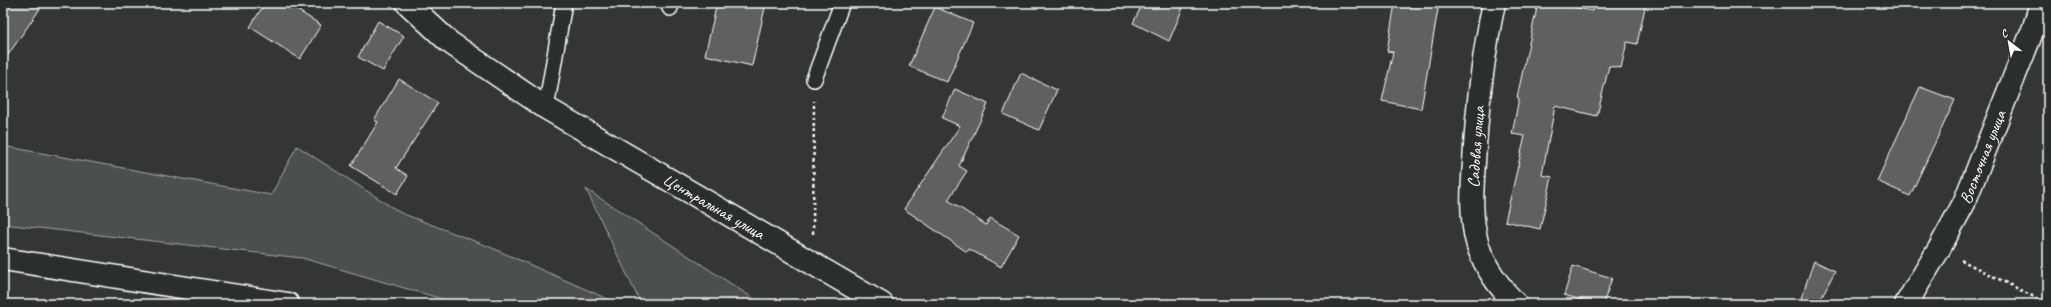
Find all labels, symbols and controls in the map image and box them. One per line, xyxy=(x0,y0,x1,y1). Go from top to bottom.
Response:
north arrow xyxy=(1989,22,2029,62)
text: С xyxy=(1998,25,2011,41)
street label: Садовая улица xyxy=(1463,104,1489,188)
street label: Восточная улица xyxy=(1954,106,2011,207)
street label: Центральная улица xyxy=(659,168,770,245)

